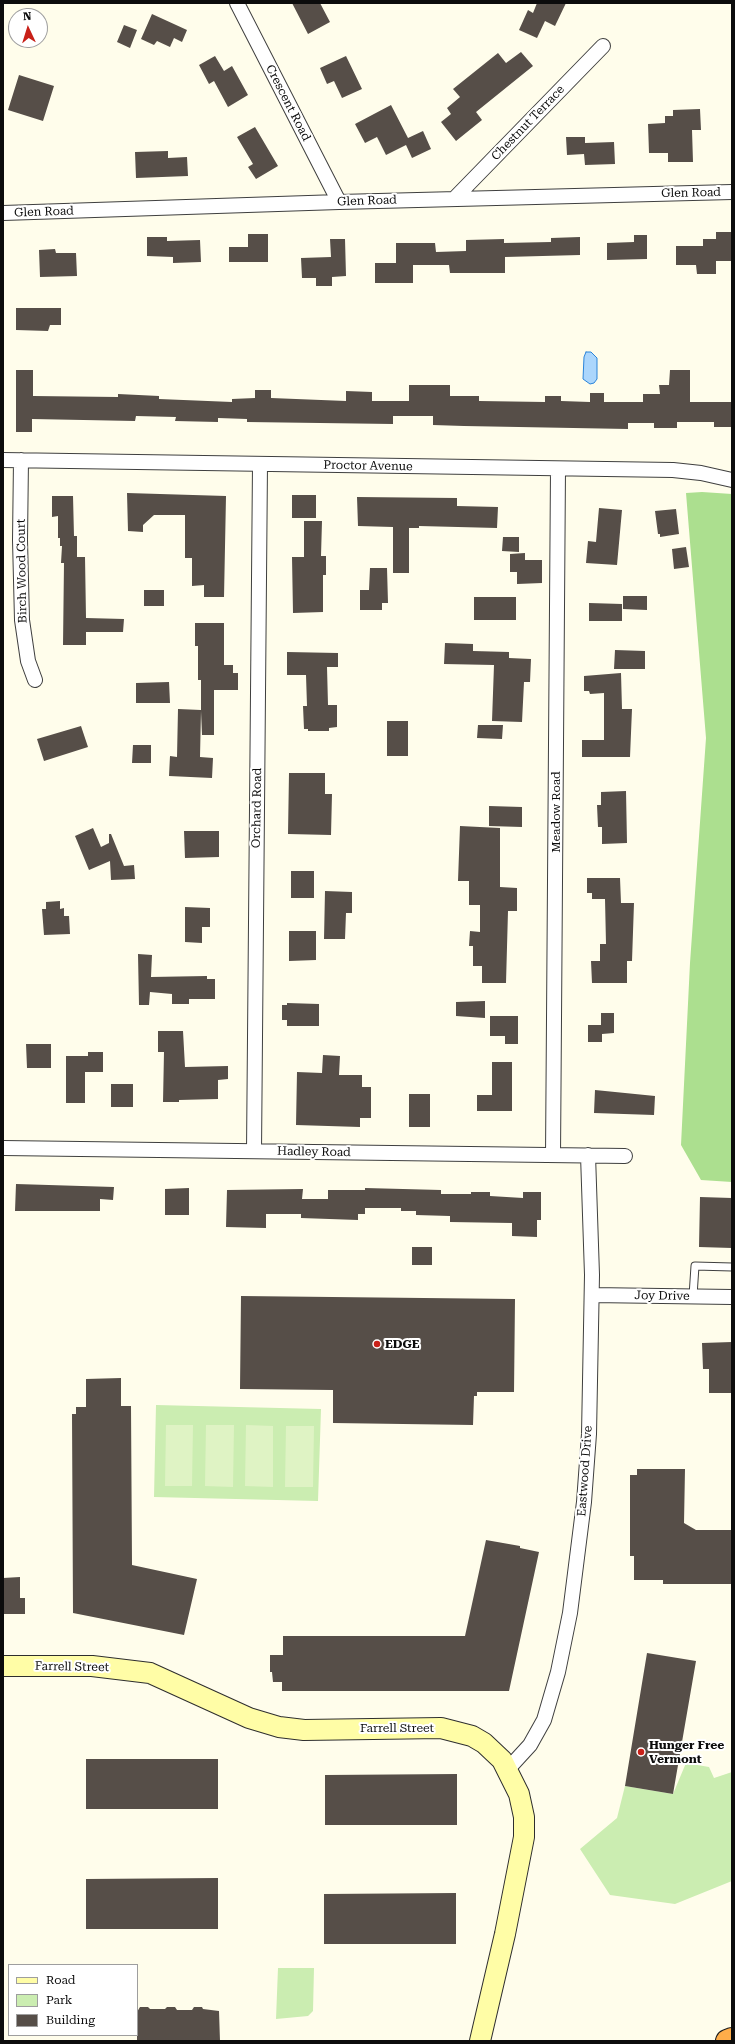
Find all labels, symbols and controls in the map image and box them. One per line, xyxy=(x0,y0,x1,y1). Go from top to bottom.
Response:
north arrow xyxy=(8,8,48,48)
text: N xyxy=(23,10,32,23)
street label: Crescent Road xyxy=(263,62,313,144)
street label: Chestnut Terrace xyxy=(488,82,568,164)
street label: Glen Road xyxy=(661,185,721,201)
street label: Glen Road xyxy=(337,193,397,209)
street label: Glen Road xyxy=(14,204,74,220)
street label: Proctor Avenue xyxy=(323,458,413,474)
street label: Birch Wood Court xyxy=(14,519,30,623)
street label: Orchard Road xyxy=(249,768,265,848)
street label: Meadow Road xyxy=(549,771,563,853)
street label: Hadley Road xyxy=(277,1144,351,1160)
street label: Joy Drive xyxy=(634,1288,690,1304)
place label: EDGE xyxy=(385,1337,419,1351)
marker: EDGE xyxy=(372,1339,382,1349)
street label: Eastwood Drive xyxy=(575,1425,595,1517)
street label: Farrell Street xyxy=(35,1659,109,1675)
street label: Farrell Street xyxy=(360,1721,434,1735)
place label: Hunger Free Vermont xyxy=(649,1738,724,1766)
marker: Hunger Free Vermont xyxy=(636,1747,646,1757)
legend xyxy=(8,1964,138,2036)
text: Road xyxy=(46,1973,75,1987)
text: Park xyxy=(46,1993,72,2007)
text: Building xyxy=(46,2013,95,2027)

